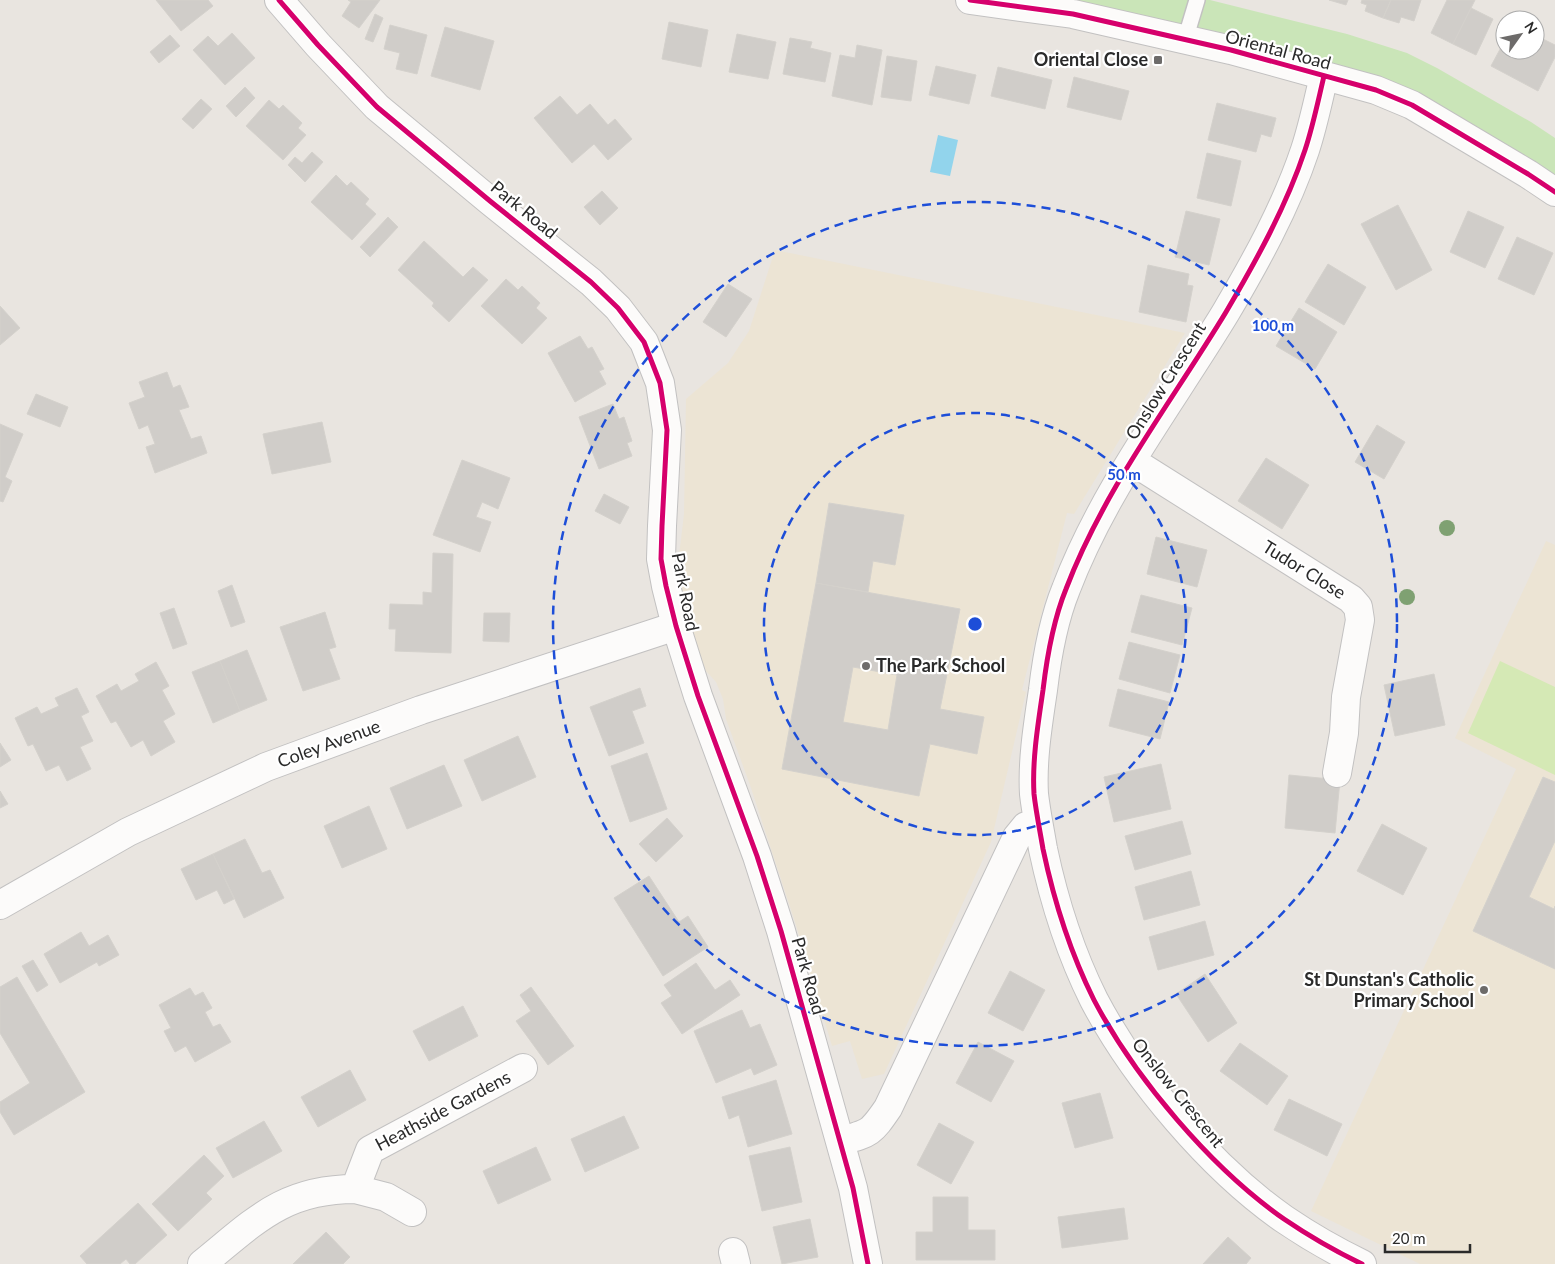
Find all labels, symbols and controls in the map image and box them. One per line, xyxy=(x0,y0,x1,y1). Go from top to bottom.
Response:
north arrow xyxy=(1495,10,1545,60)
text: N xyxy=(1521,18,1541,37)
street label: Oriental Road xyxy=(1223,24,1334,74)
place label: Oriental Close xyxy=(1034,48,1148,70)
marker: Oriental Close xyxy=(1152,54,1164,66)
street label: Park Road xyxy=(487,176,563,243)
text: 100 m xyxy=(1252,316,1294,334)
street label: Onslow Crescent xyxy=(1120,317,1210,443)
text: 50 m xyxy=(1107,465,1141,483)
street label: Tudor Close xyxy=(1259,535,1350,603)
street label: Park Road xyxy=(668,551,704,633)
centre of rings xyxy=(966,615,984,633)
place label: The Park School xyxy=(876,654,1005,676)
marker: The Park School xyxy=(860,660,872,672)
street label: Coley Avenue xyxy=(274,714,383,772)
street label: Park Road xyxy=(787,934,831,1017)
place label: St Dunstan's Catholic Primary School xyxy=(1304,968,1474,1011)
marker: St Dunstan's Catholic Primary School xyxy=(1478,984,1490,996)
street label: Onslow Crescent xyxy=(1128,1033,1230,1152)
street label: Heathside Gardens xyxy=(371,1065,514,1155)
scale bar xyxy=(1385,1222,1470,1254)
text: 20 m xyxy=(1392,1229,1426,1247)

